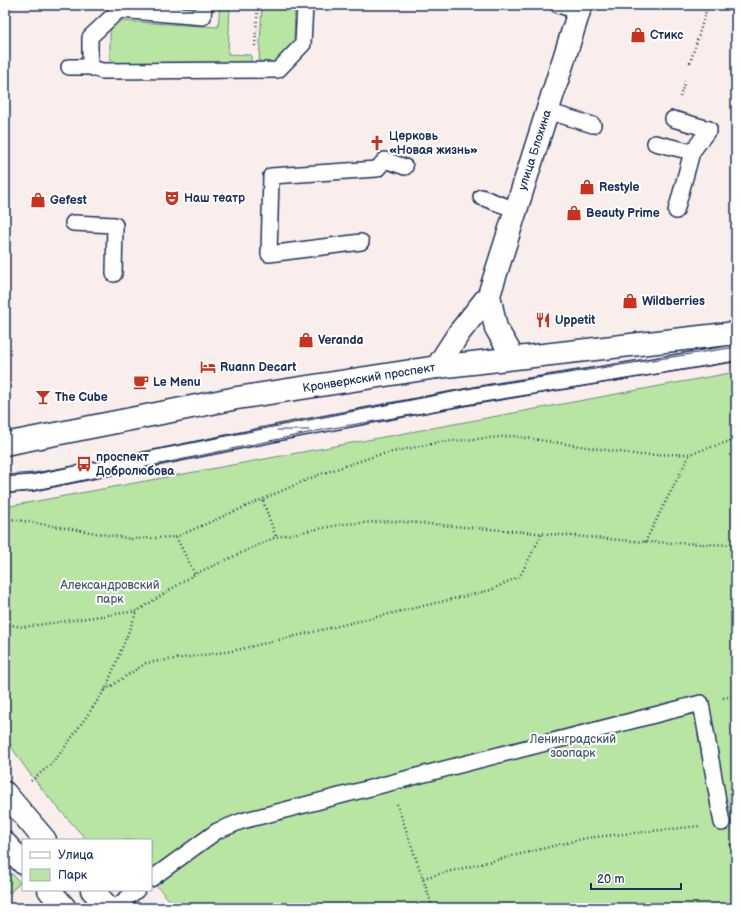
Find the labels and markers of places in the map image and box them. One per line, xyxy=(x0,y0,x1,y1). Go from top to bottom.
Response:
shop icon: Стикс xyxy=(629,26,647,44)
place label: Стикс xyxy=(650,28,683,43)
place label: Церковь «Новая жизнь» xyxy=(389,129,478,158)
church icon: Церковь «Новая жизнь» xyxy=(368,134,386,152)
shop icon: Restyle xyxy=(578,178,596,196)
place label: Restyle xyxy=(599,180,640,195)
theatre icon: Наш театр xyxy=(163,189,181,207)
shop icon: Gefest xyxy=(29,191,47,209)
place label: Наш театр xyxy=(184,191,245,206)
place label: Gefest xyxy=(50,193,87,208)
shop icon: Beauty Prime xyxy=(565,204,583,222)
place label: Beauty Prime xyxy=(586,206,660,221)
shop icon: Wildberries xyxy=(621,292,639,310)
place label: Wildberries xyxy=(642,294,705,309)
restaurant icon: Uppetit xyxy=(534,311,552,329)
place label: Uppetit xyxy=(555,313,595,328)
shop icon: Veranda xyxy=(297,331,315,349)
place label: Veranda xyxy=(318,333,363,348)
hotel icon: Ruann Decart xyxy=(199,358,217,376)
place label: Ruann Decart xyxy=(220,360,296,375)
cafe icon: Le Menu xyxy=(132,373,150,391)
place label: Le Menu xyxy=(153,375,201,390)
bar icon: The Cube xyxy=(34,388,52,406)
place label: The Cube xyxy=(55,390,108,405)
place label: проспект Добролюбова xyxy=(96,450,175,479)
bus stop icon: проспект Добролюбова xyxy=(75,455,93,473)

